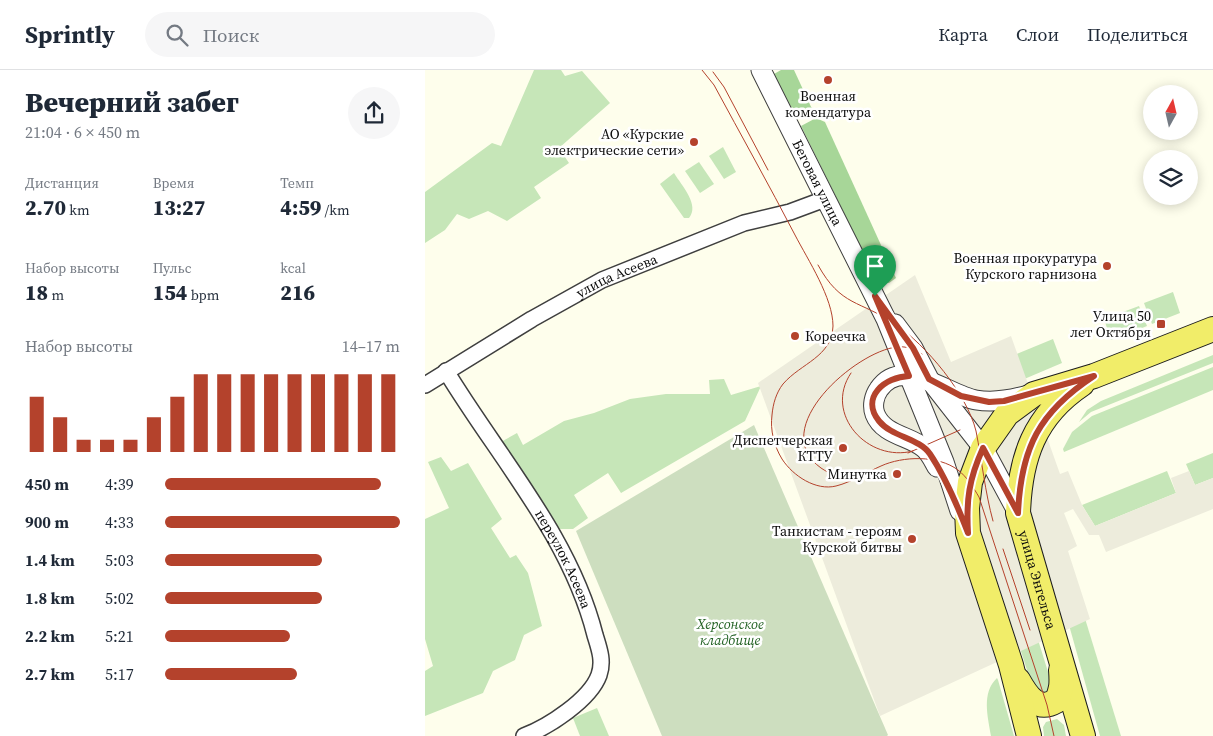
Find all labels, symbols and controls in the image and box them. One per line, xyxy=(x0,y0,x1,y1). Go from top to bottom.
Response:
search box xyxy=(145,12,495,57)
text: Sprintly xyxy=(25,18,115,51)
icon: search xyxy=(163,21,191,49)
text: Поиск xyxy=(203,22,259,48)
text: Карта xyxy=(938,22,988,47)
text: Слои xyxy=(1016,22,1059,47)
text: Поделиться xyxy=(1087,22,1188,47)
marker: Военная комендатура xyxy=(822,74,834,86)
text: Вечерний забег xyxy=(25,83,239,121)
north arrow xyxy=(1143,85,1197,140)
map controls xyxy=(1143,85,1198,205)
place label: Военная комендатура xyxy=(785,86,872,122)
button: share xyxy=(348,87,400,139)
text: 21:04 · 6 × 450 m xyxy=(25,121,140,143)
place label: АО «Курские электрические сети» xyxy=(544,124,684,160)
marker: АО «Курские электрические сети» xyxy=(688,136,700,148)
street label: Беговая улица xyxy=(787,136,848,230)
button: layers xyxy=(1143,150,1198,205)
text: Дистанция xyxy=(25,173,99,193)
text: Время xyxy=(153,173,194,193)
text: Темп xyxy=(280,173,314,193)
text: 2.70 xyxy=(25,193,66,222)
text: 13:27 xyxy=(153,193,205,222)
text: 4:59 xyxy=(280,193,321,222)
text: km xyxy=(66,200,90,220)
text: /km xyxy=(321,200,350,220)
pin xyxy=(854,245,896,296)
place label: Военная прокуратура Курского гарнизона xyxy=(953,248,1098,284)
street label: улица Асеева xyxy=(572,249,661,303)
icon: arrive xyxy=(861,252,889,280)
text: Набор высоты xyxy=(25,258,119,278)
text: Пульс xyxy=(153,258,192,278)
text: kcal xyxy=(280,258,306,278)
marker: Военная прокуратура Курского гарнизона xyxy=(1101,260,1113,272)
text: 18 xyxy=(25,278,48,307)
text: 154 xyxy=(153,278,187,307)
text: 216 xyxy=(280,278,315,307)
text: m xyxy=(48,285,64,305)
text: bpm xyxy=(187,285,219,305)
place label: Улица 50 лет Октября xyxy=(1070,306,1151,342)
marker: Улица 50 лет Октября xyxy=(1155,318,1167,330)
place label: Кореечка xyxy=(805,326,867,346)
marker: Кореечка xyxy=(789,330,801,342)
text: Набор высоты xyxy=(25,335,133,357)
text: 14–17 m xyxy=(342,335,400,357)
place label: Диспетчерская КТТУ xyxy=(733,430,834,466)
marker: Диспетчерская КТТУ xyxy=(837,442,849,454)
place label: Минутка xyxy=(828,464,888,484)
marker: Минутка xyxy=(891,468,903,480)
text: 450 m xyxy=(25,473,69,495)
text: 4:39 xyxy=(105,473,134,495)
street label: переулок Асеева xyxy=(530,506,597,612)
text: 900 m xyxy=(25,511,69,533)
text: 4:33 xyxy=(105,511,134,533)
place label: Танкистам - героям Курской битвы xyxy=(772,521,902,557)
street label: улица Энгельса xyxy=(1014,528,1062,633)
marker: Танкистам - героям Курской битвы xyxy=(906,533,918,545)
text: 1.4 km xyxy=(25,549,75,571)
text: 5:03 xyxy=(105,549,134,571)
text: 1.8 km xyxy=(25,587,75,609)
text: 5:02 xyxy=(105,587,134,609)
park label: Херсонское кладбище xyxy=(695,614,764,650)
text: 2.2 km xyxy=(25,625,75,647)
text: 5:21 xyxy=(105,625,134,647)
text: 2.7 km xyxy=(25,663,75,685)
text: 5:17 xyxy=(105,663,134,685)

